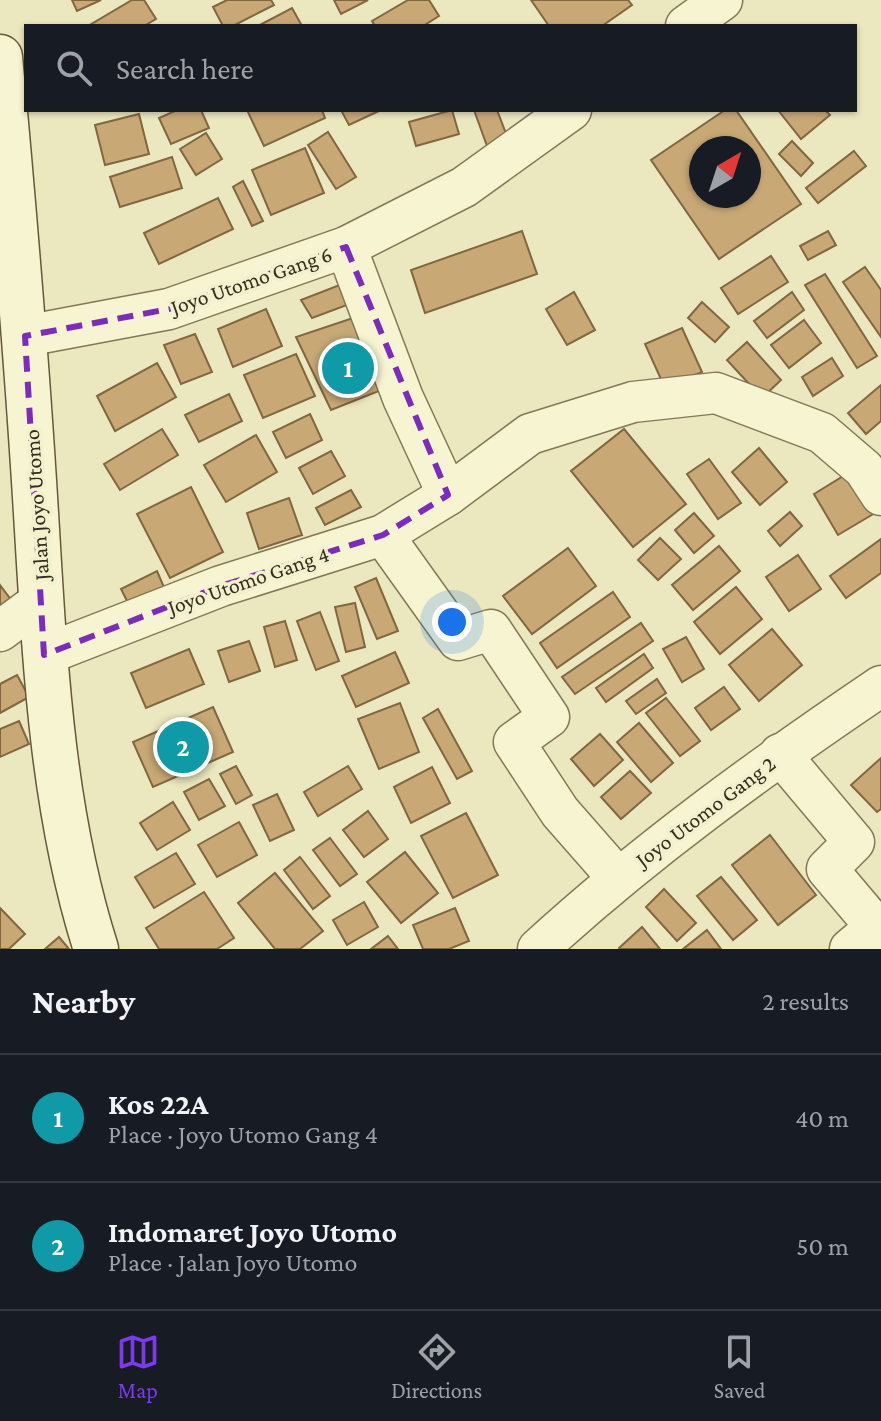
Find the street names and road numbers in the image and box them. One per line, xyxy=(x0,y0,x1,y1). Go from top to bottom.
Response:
street label: Joyo Utomo Gang 6 xyxy=(165,241,335,320)
street label: Jalan Joyo Utomo xyxy=(19,428,54,584)
street label: Joyo Utomo Gang 4 xyxy=(162,541,332,620)
street label: Joyo Utomo Gang 2 xyxy=(629,751,780,873)

